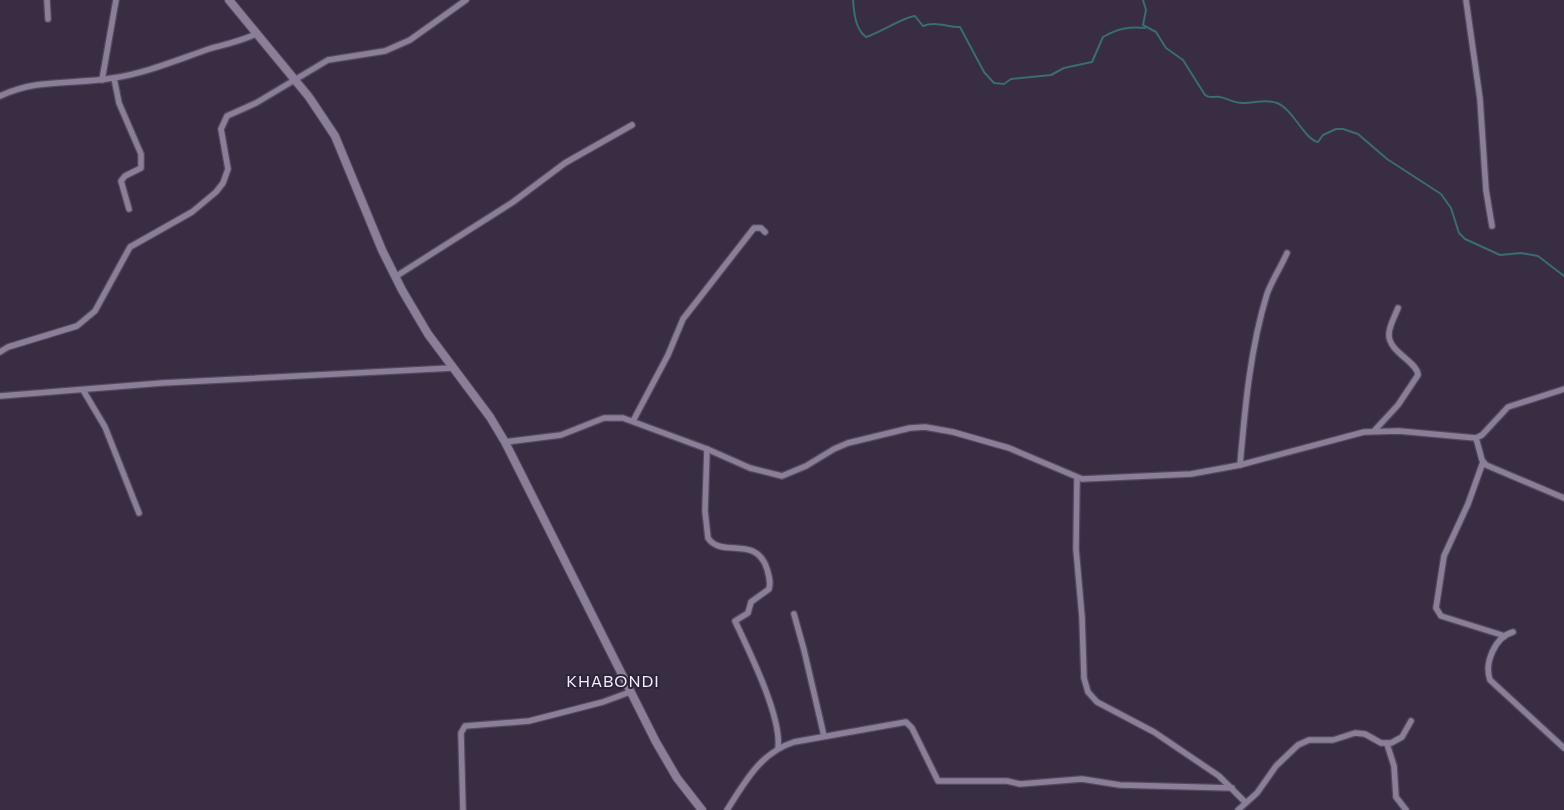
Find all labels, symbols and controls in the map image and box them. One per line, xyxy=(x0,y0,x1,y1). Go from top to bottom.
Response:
district label: KHABONDI xyxy=(566,671,660,690)

